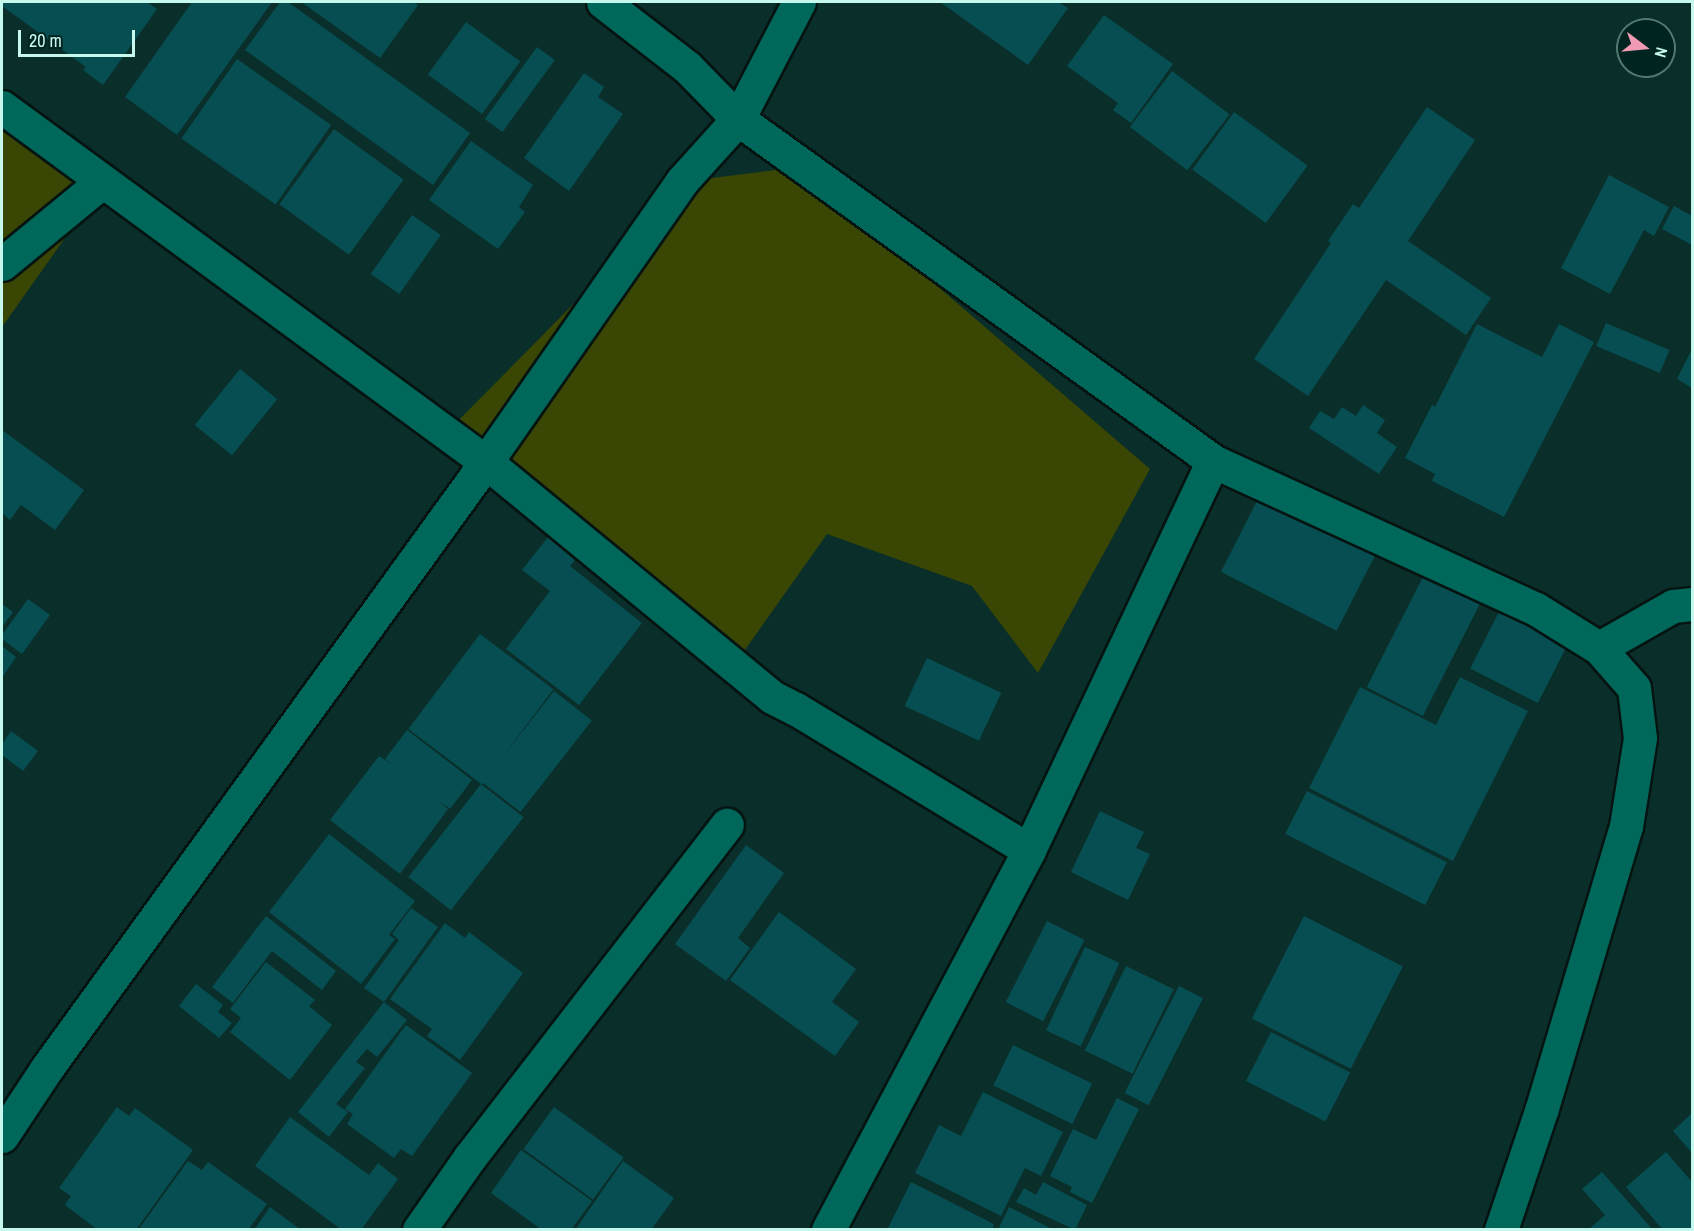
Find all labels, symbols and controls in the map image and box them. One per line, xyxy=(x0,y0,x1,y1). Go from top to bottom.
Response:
scale bar xyxy=(21,18,138,56)
north arrow xyxy=(1616,18,1676,78)
text: 20 m xyxy=(29,28,62,53)
text: N xyxy=(1650,45,1673,60)

